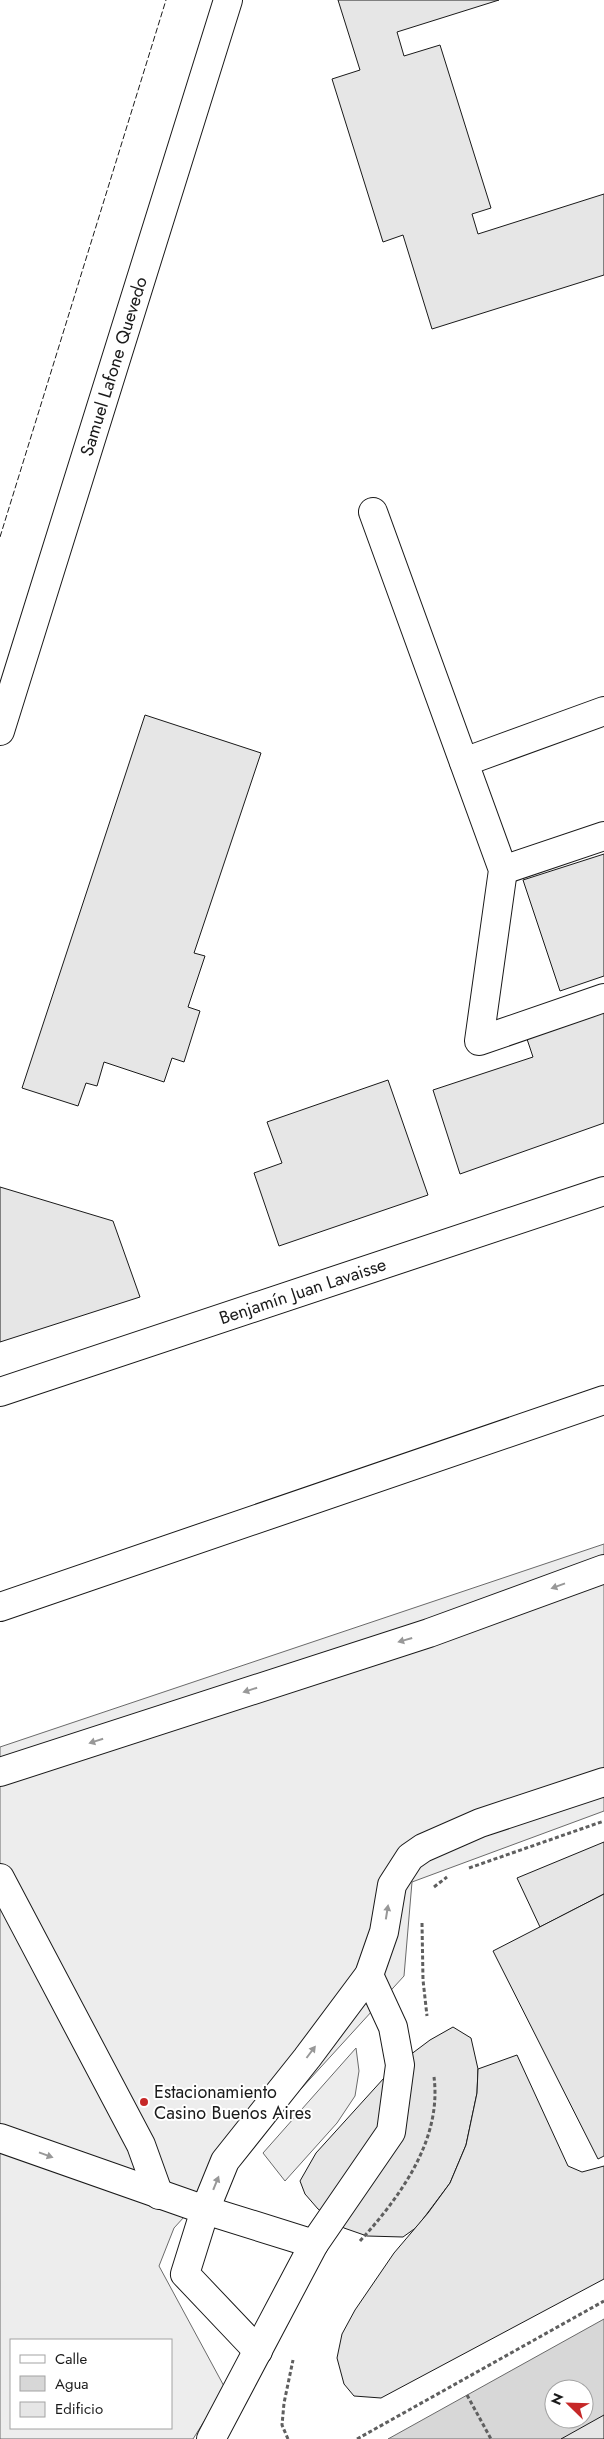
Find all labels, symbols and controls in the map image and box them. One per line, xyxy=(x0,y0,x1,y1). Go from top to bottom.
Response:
street label: Samuel Lafone Quevedo xyxy=(74,273,154,459)
street label: Benjamín Juan Lavaisse xyxy=(216,1251,390,1331)
one-way arrow xyxy=(550,1582,565,1590)
one-way arrow xyxy=(397,1637,412,1645)
one-way arrow xyxy=(243,1687,258,1694)
one-way arrow xyxy=(88,1737,103,1745)
one-way arrow xyxy=(384,1904,392,1920)
one-way arrow xyxy=(306,2046,317,2059)
place label: Estacionamiento Casino Buenos Aires xyxy=(154,2079,311,2126)
marker: Estacionamiento Casino Buenos Aires xyxy=(138,2096,150,2108)
one-way arrow xyxy=(39,2151,54,2159)
one-way arrow xyxy=(212,2175,220,2190)
legend xyxy=(10,2339,172,2429)
text: Calle xyxy=(55,2348,87,2370)
text: Agua xyxy=(55,2373,89,2395)
north arrow xyxy=(544,2379,594,2429)
text: N xyxy=(546,2390,568,2408)
text: Edificio xyxy=(55,2398,103,2420)

